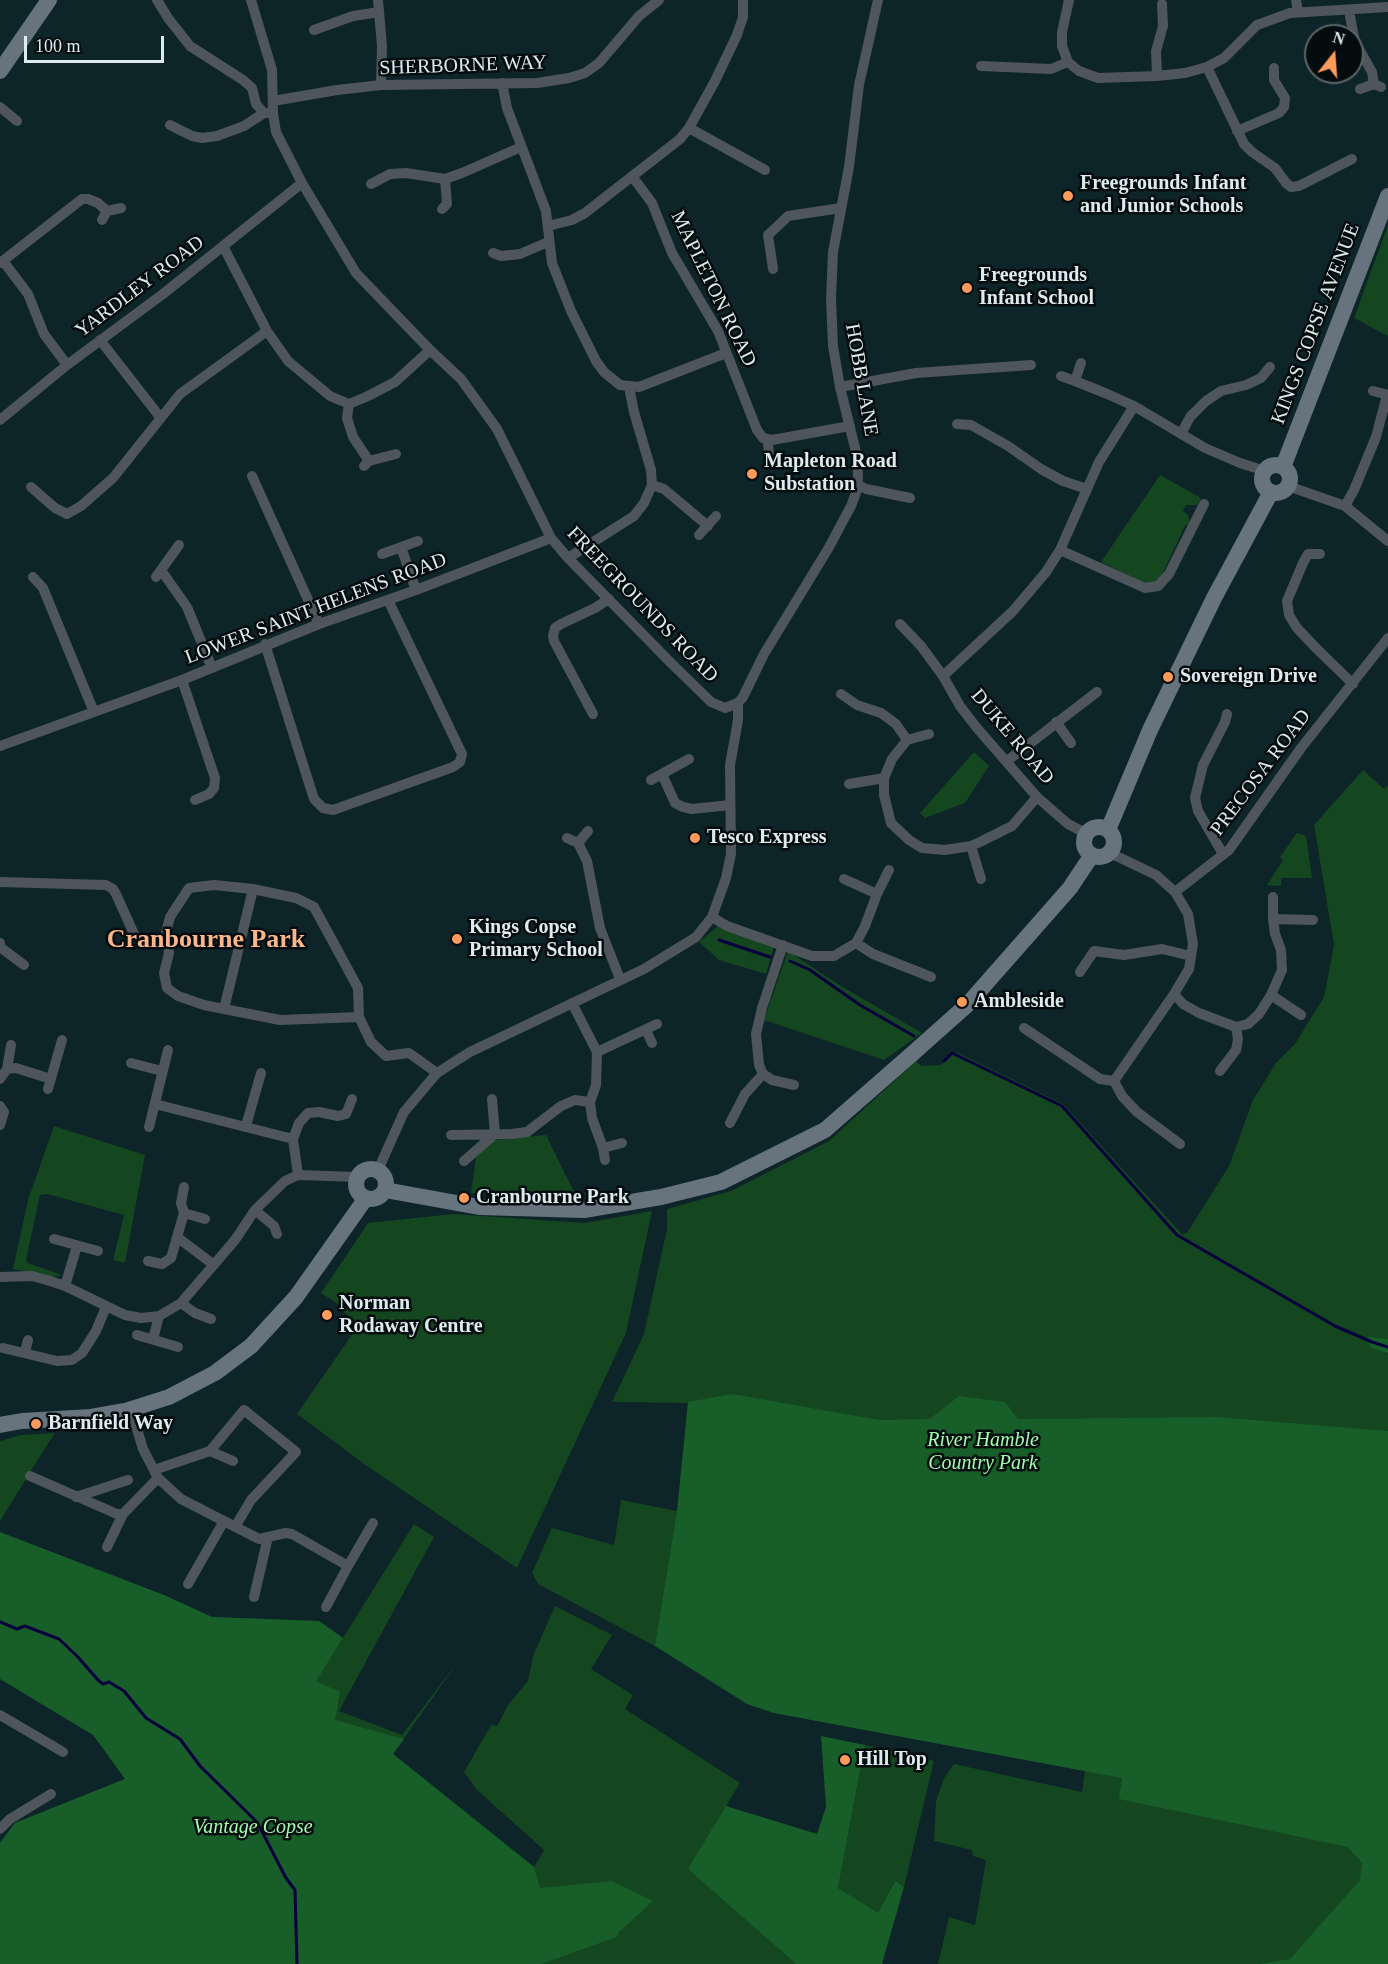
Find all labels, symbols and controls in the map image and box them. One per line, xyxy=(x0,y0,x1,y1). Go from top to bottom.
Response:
scale bar xyxy=(27,24,166,62)
north arrow xyxy=(1304,24,1364,84)
text: N xyxy=(1331,28,1347,48)
text: 100 m xyxy=(35,36,81,56)
street label: SHERBORNE WAY xyxy=(379,51,547,81)
place label: Freegrounds Infant and Junior Schools xyxy=(1080,172,1247,219)
marker: Freegrounds Infant and Junior Schools xyxy=(1061,189,1075,203)
street label: MAPLETON ROAD xyxy=(665,207,761,371)
street label: KINGS COPSE AVENUE xyxy=(1267,220,1365,428)
street label: YARDLEY ROAD xyxy=(71,231,209,343)
place label: Freegrounds Infant School xyxy=(979,264,1094,311)
marker: Freegrounds Infant School xyxy=(960,281,974,295)
street label: HOBB LANE xyxy=(839,322,883,438)
place label: Mapleton Road Substation xyxy=(764,450,897,497)
marker: Mapleton Road Substation xyxy=(745,467,759,481)
street label: FREEGROUNDS ROAD xyxy=(561,522,723,688)
street label: LOWER SAINT HELENS ROAD xyxy=(182,548,450,670)
place label: Sovereign Drive xyxy=(1180,665,1317,689)
marker: Sovereign Drive xyxy=(1161,670,1175,684)
street label: DUKE ROAD xyxy=(965,684,1059,790)
street label: PRECOSA ROAD xyxy=(1206,705,1316,841)
place label: Tesco Express xyxy=(707,826,826,850)
marker: Tesco Express xyxy=(688,831,702,845)
place label: Kings Copse Primary School xyxy=(469,916,603,963)
district label: Cranbourne Park xyxy=(107,924,305,956)
marker: Kings Copse Primary School xyxy=(450,932,464,946)
place label: Ambleside xyxy=(974,990,1064,1014)
marker: Ambleside xyxy=(955,995,969,1009)
place label: Cranbourne Park xyxy=(476,1186,629,1210)
marker: Cranbourne Park xyxy=(457,1191,471,1205)
place label: Norman Rodaway Centre xyxy=(339,1292,483,1339)
marker: Norman Rodaway Centre xyxy=(320,1308,334,1322)
place label: Barnfield Way xyxy=(48,1412,173,1436)
marker: Barnfield Way xyxy=(29,1417,43,1431)
park label: River Hamble Country Park xyxy=(927,1429,1039,1476)
place label: Hill Top xyxy=(857,1748,927,1772)
marker: Hill Top xyxy=(838,1753,852,1767)
park label: Vantage Copse xyxy=(193,1816,313,1840)

